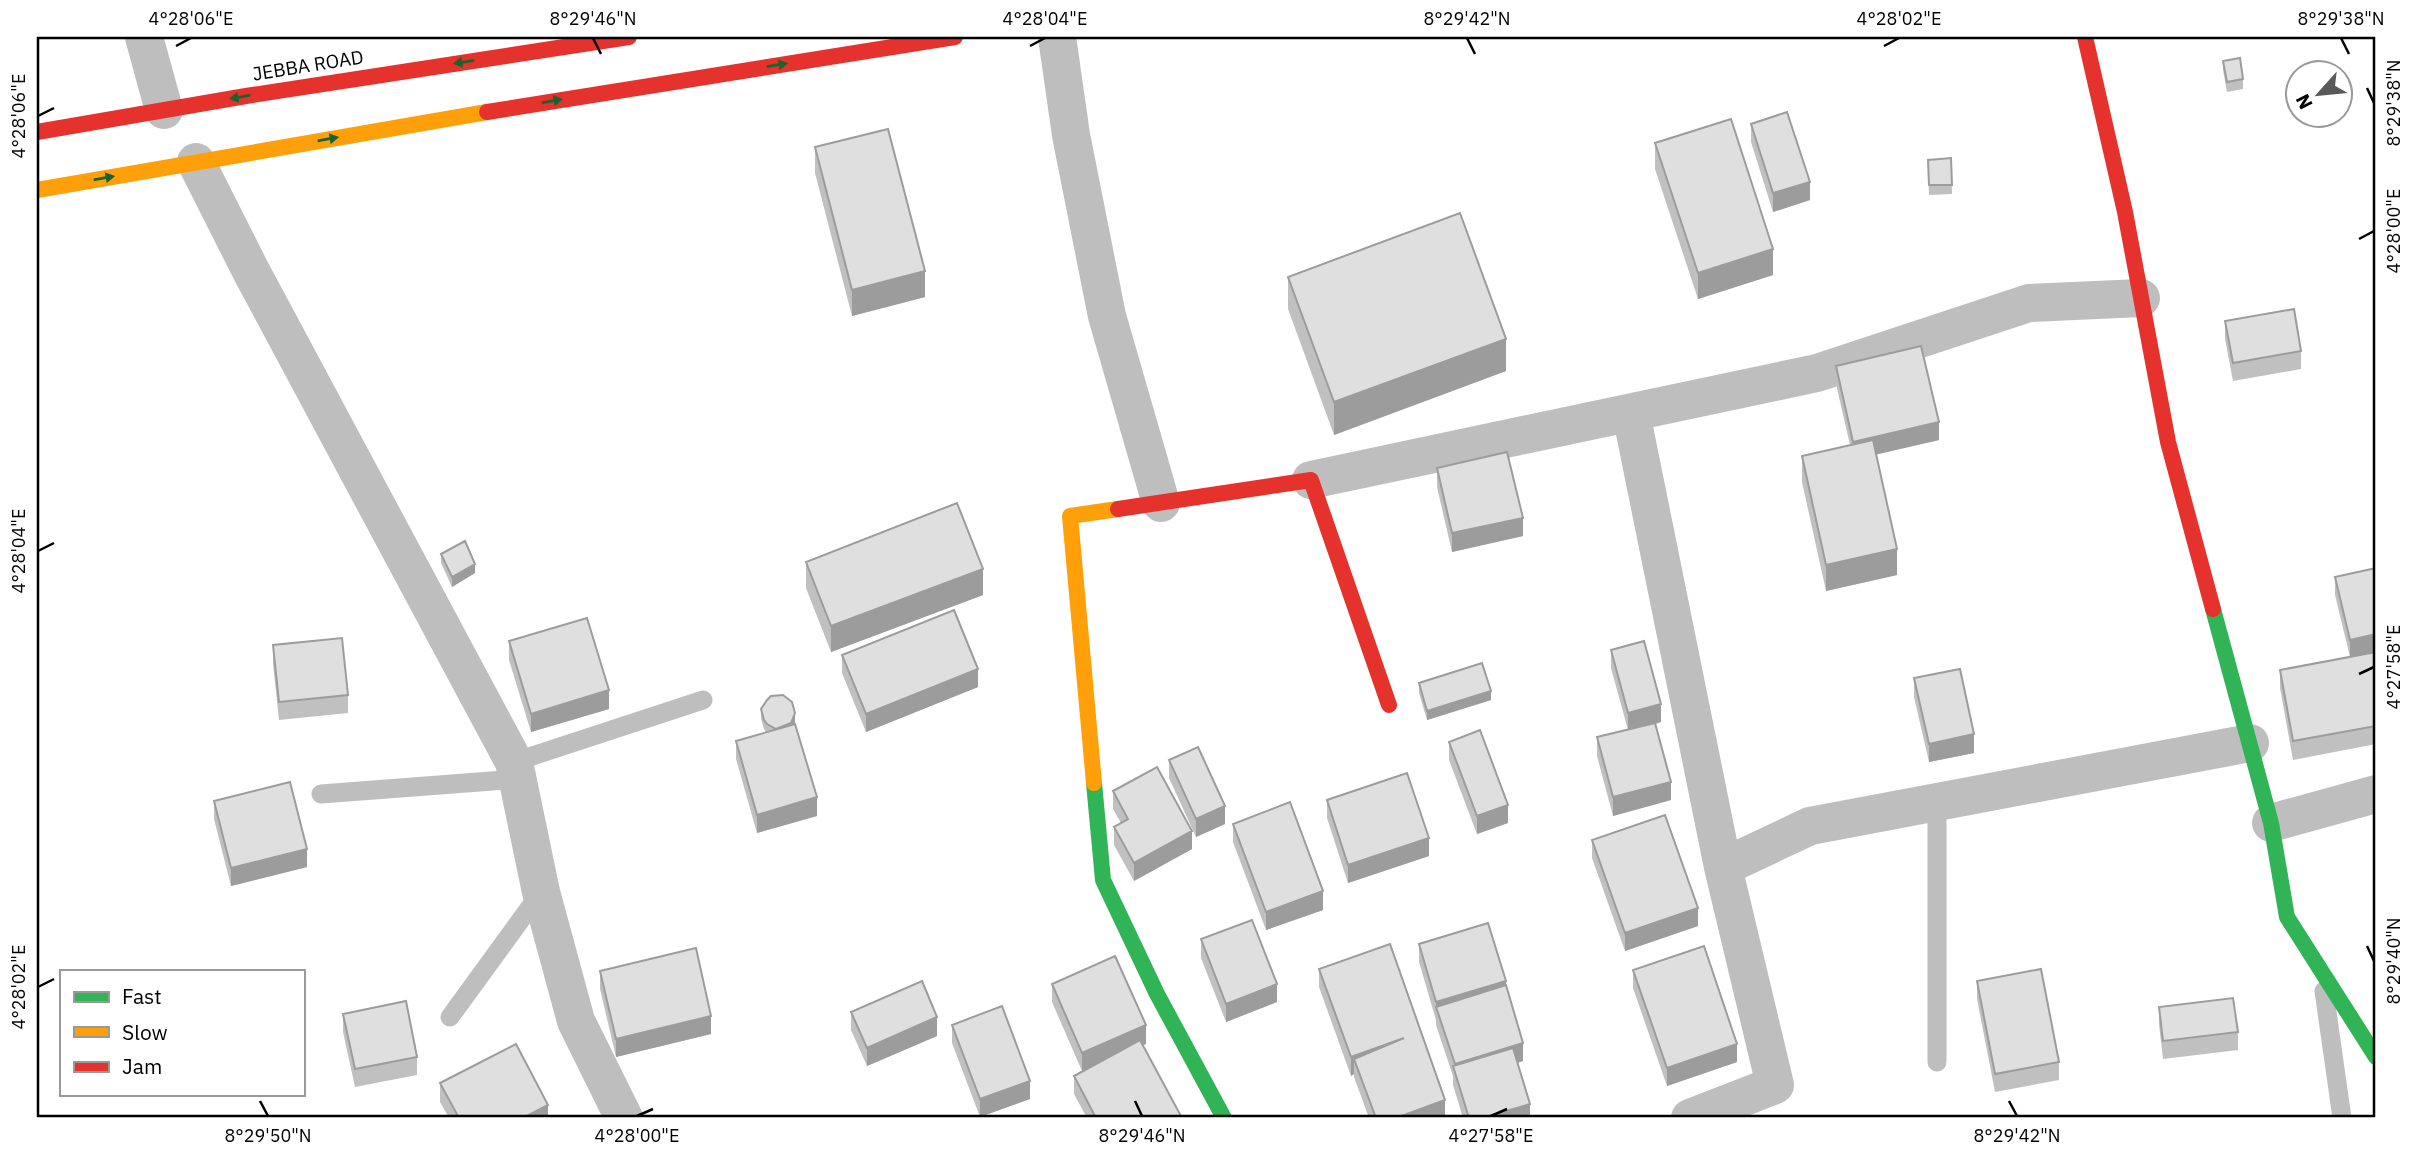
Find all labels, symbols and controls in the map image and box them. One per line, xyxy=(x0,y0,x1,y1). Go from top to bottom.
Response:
text: 4°28'06"E xyxy=(149,7,233,30)
text: 8°29'46"N xyxy=(549,7,637,30)
text: 4°28'04"E xyxy=(1003,7,1087,30)
text: 8°29'42"N xyxy=(1423,7,1511,30)
text: 4°28'02"E xyxy=(1857,7,1941,30)
text: 8°29'38"N xyxy=(2297,7,2385,30)
street label: JEBBA ROAD xyxy=(251,44,365,86)
one-way arrow xyxy=(453,57,475,68)
one-way arrow xyxy=(766,59,788,70)
text: 8°29'38"N xyxy=(2382,59,2405,147)
north arrow xyxy=(2284,60,2354,130)
text: 4°28'06"E xyxy=(7,74,30,158)
text: N xyxy=(2290,90,2318,113)
one-way arrow xyxy=(228,92,250,103)
one-way arrow xyxy=(541,95,563,106)
one-way arrow xyxy=(317,133,339,144)
one-way arrow xyxy=(93,172,115,183)
text: 4°28'00"E xyxy=(2382,189,2405,273)
text: 4°28'04"E xyxy=(7,509,30,593)
text: 4°27'58"E xyxy=(2382,625,2405,709)
text: 8°29'40"N xyxy=(2382,917,2405,1005)
text: 4°28'02"E xyxy=(7,945,30,1029)
legend xyxy=(60,970,304,1096)
text: Fast xyxy=(122,982,162,1010)
text: Slow xyxy=(122,1018,168,1046)
text: Jam xyxy=(122,1052,162,1080)
text: 8°29'50"N xyxy=(224,1124,312,1147)
text: 4°28'00"E xyxy=(595,1124,679,1147)
text: 8°29'46"N xyxy=(1098,1124,1186,1147)
text: 4°27'58"E xyxy=(1449,1124,1533,1147)
text: 8°29'42"N xyxy=(1973,1124,2061,1147)

